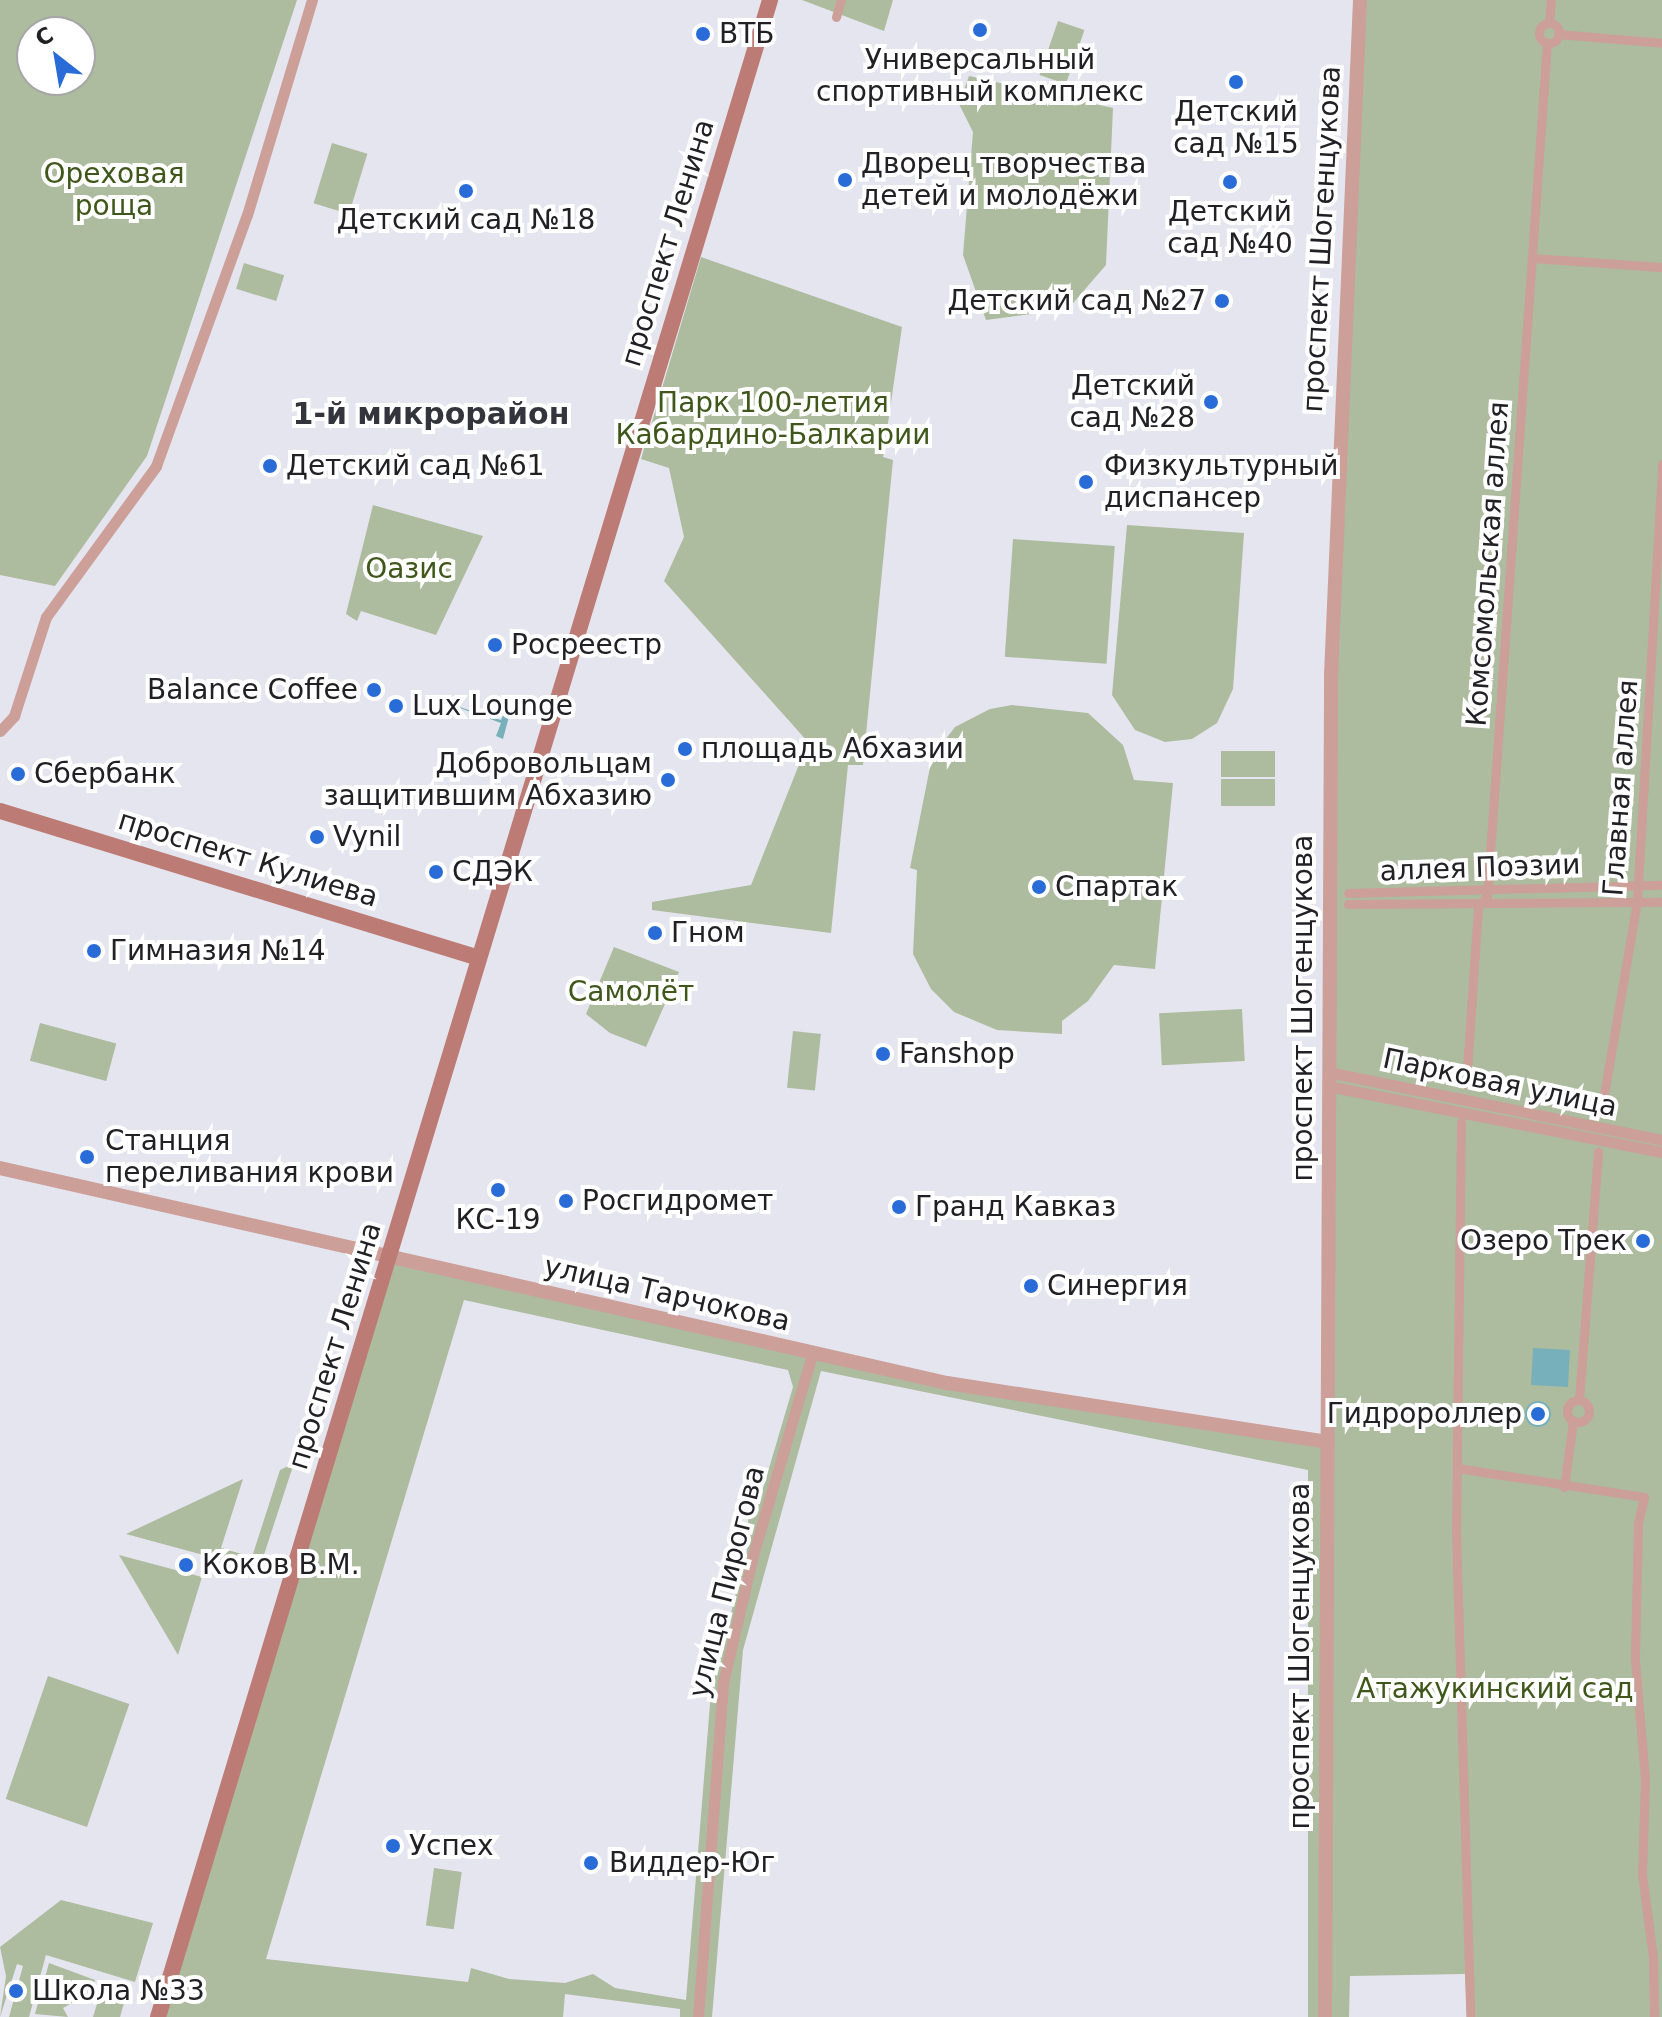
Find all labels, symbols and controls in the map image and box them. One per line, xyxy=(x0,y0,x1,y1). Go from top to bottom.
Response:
north arrow xyxy=(16,16,96,96)
place label: ВТБ xyxy=(719,17,775,51)
marker: Универсальный спортивный комплекс xyxy=(971,21,989,39)
text: С xyxy=(31,22,58,52)
marker: ВТБ xyxy=(694,25,712,43)
place label: Универсальный спортивный комплекс xyxy=(816,43,1144,109)
street label: проспект Шогенцукова xyxy=(1296,65,1348,413)
marker: Детский сад №15 xyxy=(1227,73,1245,91)
place label: Детский сад №15 xyxy=(1173,95,1299,161)
street label: проспект Ленина xyxy=(614,115,722,371)
place label: Дворец творчества детей и молодёжи xyxy=(861,147,1146,213)
park label: Ореховая роща xyxy=(43,157,185,223)
marker: Дворец творчества детей и молодёжи xyxy=(836,171,854,189)
marker: Детский сад №40 xyxy=(1221,173,1239,191)
marker: Детский сад №18 xyxy=(457,182,475,200)
place label: Детский сад №40 xyxy=(1167,195,1293,261)
place label: Детский сад №18 xyxy=(337,203,595,237)
place label: Детский сад №27 xyxy=(947,284,1206,318)
marker: Детский сад №27 xyxy=(1213,292,1231,310)
place label: Детский сад №28 xyxy=(1069,369,1195,435)
park label: Парк 100-летия Кабардино-Балкарии xyxy=(616,386,930,452)
marker: Детский сад №28 xyxy=(1202,393,1220,411)
district label: 1-й микрорайон xyxy=(293,396,569,432)
street label: Комсомольская аллея xyxy=(1460,400,1516,728)
place label: Детский сад №61 xyxy=(286,449,545,483)
place label: Физкультурный диспансер xyxy=(1104,449,1338,515)
marker: Детский сад №61 xyxy=(261,457,279,475)
marker: Физкультурный диспансер xyxy=(1075,471,1097,493)
park label: Оазис xyxy=(365,552,453,586)
place label: Росреестр xyxy=(511,628,662,662)
marker: Росреестр xyxy=(486,636,504,654)
place label: Balance Coffee xyxy=(147,673,358,707)
street label: Главная аллея xyxy=(1597,679,1645,897)
marker: Balance Coffee xyxy=(365,681,383,699)
place label: Lux Lounge xyxy=(412,689,573,723)
marker: Lux Lounge xyxy=(387,697,405,715)
place label: площадь Абхазии xyxy=(701,732,964,766)
marker: площадь Абхазии xyxy=(676,740,694,758)
place label: Добровольцам защитившим Абхазию xyxy=(324,747,652,813)
place label: Сбербанк xyxy=(34,757,175,791)
marker: Сбербанк xyxy=(9,765,27,783)
marker: Добровольцам защитившим Абхазию xyxy=(659,771,677,789)
street label: проспект Кулиева xyxy=(114,804,382,914)
place label: Vynil xyxy=(333,820,401,854)
marker: Vynil xyxy=(308,828,326,846)
street label: проспект Шогенцукова xyxy=(1286,835,1320,1181)
street label: аллея Поэзии xyxy=(1379,848,1581,888)
place label: СДЭК xyxy=(452,855,533,889)
marker: СДЭК xyxy=(427,863,445,881)
place label: Спартак xyxy=(1055,870,1178,904)
marker: Спартак xyxy=(1030,878,1048,896)
place label: Гном xyxy=(671,916,745,950)
marker: Гном xyxy=(646,924,664,942)
place label: Гимназия №14 xyxy=(110,934,325,968)
marker: Гимназия №14 xyxy=(85,942,103,960)
park label: Самолёт xyxy=(568,975,694,1009)
place label: Fanshop xyxy=(899,1037,1015,1071)
street label: Парковая улица xyxy=(1380,1042,1620,1124)
marker: Fanshop xyxy=(874,1045,892,1063)
place label: Станция переливания крови xyxy=(105,1124,394,1190)
marker: Станция переливания крови xyxy=(76,1146,98,1168)
marker: КС-19 xyxy=(489,1181,507,1199)
place label: Росгидромет xyxy=(582,1184,773,1218)
place label: Гранд Кавказ xyxy=(915,1190,1116,1224)
marker: Росгидромет xyxy=(557,1192,575,1210)
marker: Гранд Кавказ xyxy=(890,1198,908,1216)
place label: КС-19 xyxy=(455,1203,541,1237)
street label: проспект Ленина xyxy=(281,1218,389,1474)
place label: Озеро Трек xyxy=(1460,1224,1627,1258)
marker: Озеро Трек xyxy=(1634,1232,1652,1250)
street label: улица Тарчокова xyxy=(541,1249,793,1339)
place label: Синергия xyxy=(1047,1269,1188,1303)
marker: Синергия xyxy=(1022,1277,1040,1295)
place label: Гидророллер xyxy=(1327,1397,1522,1431)
marker: Гидророллер xyxy=(1529,1405,1547,1423)
street label: улица Пирогова xyxy=(682,1463,772,1701)
street label: проспект Шогенцукова xyxy=(1283,1483,1317,1829)
place label: Коков В.М. xyxy=(202,1548,360,1582)
marker: Коков В.М. xyxy=(177,1556,195,1574)
park label: Атажукинский сад xyxy=(1356,1672,1634,1706)
place label: Успех xyxy=(409,1829,494,1863)
marker: Успех xyxy=(384,1837,402,1855)
place label: Виддер-Юг xyxy=(609,1846,775,1880)
marker: Виддер-Юг xyxy=(580,1852,602,1874)
place label: Школа №33 xyxy=(32,1974,205,2008)
marker: Школа №33 xyxy=(7,1982,25,2000)

